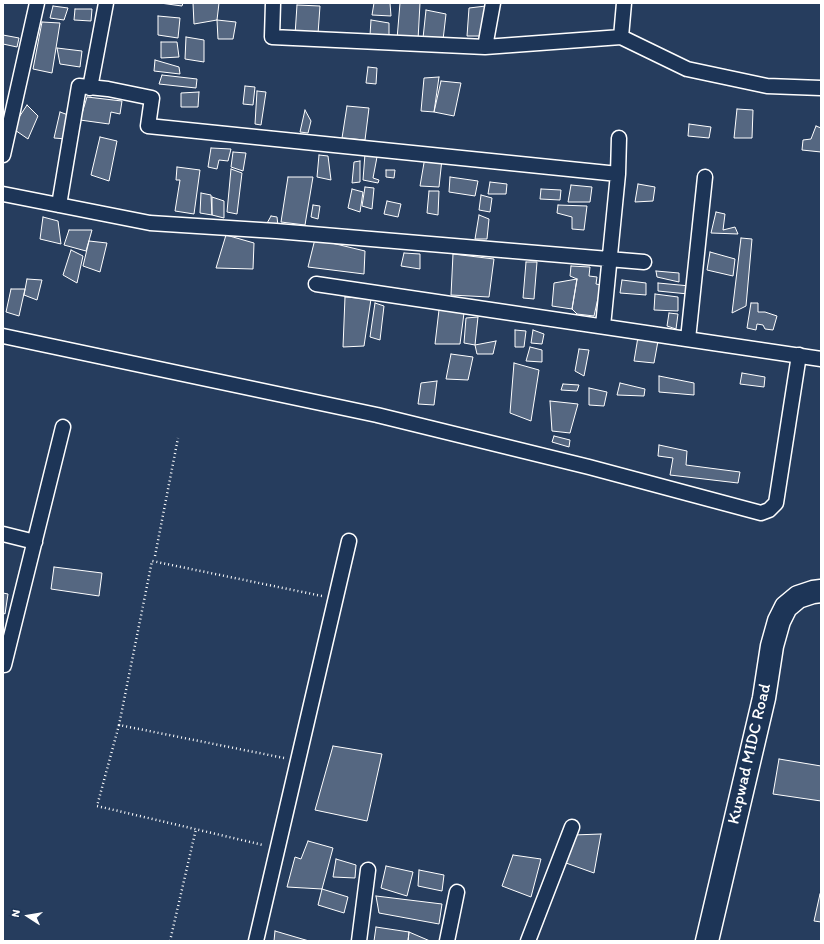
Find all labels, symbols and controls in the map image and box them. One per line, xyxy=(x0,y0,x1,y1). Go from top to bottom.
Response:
street label: Kupwad MIDC Road xyxy=(724,682,776,826)
north arrow xyxy=(8,896,48,936)
text: N xyxy=(9,908,23,918)

